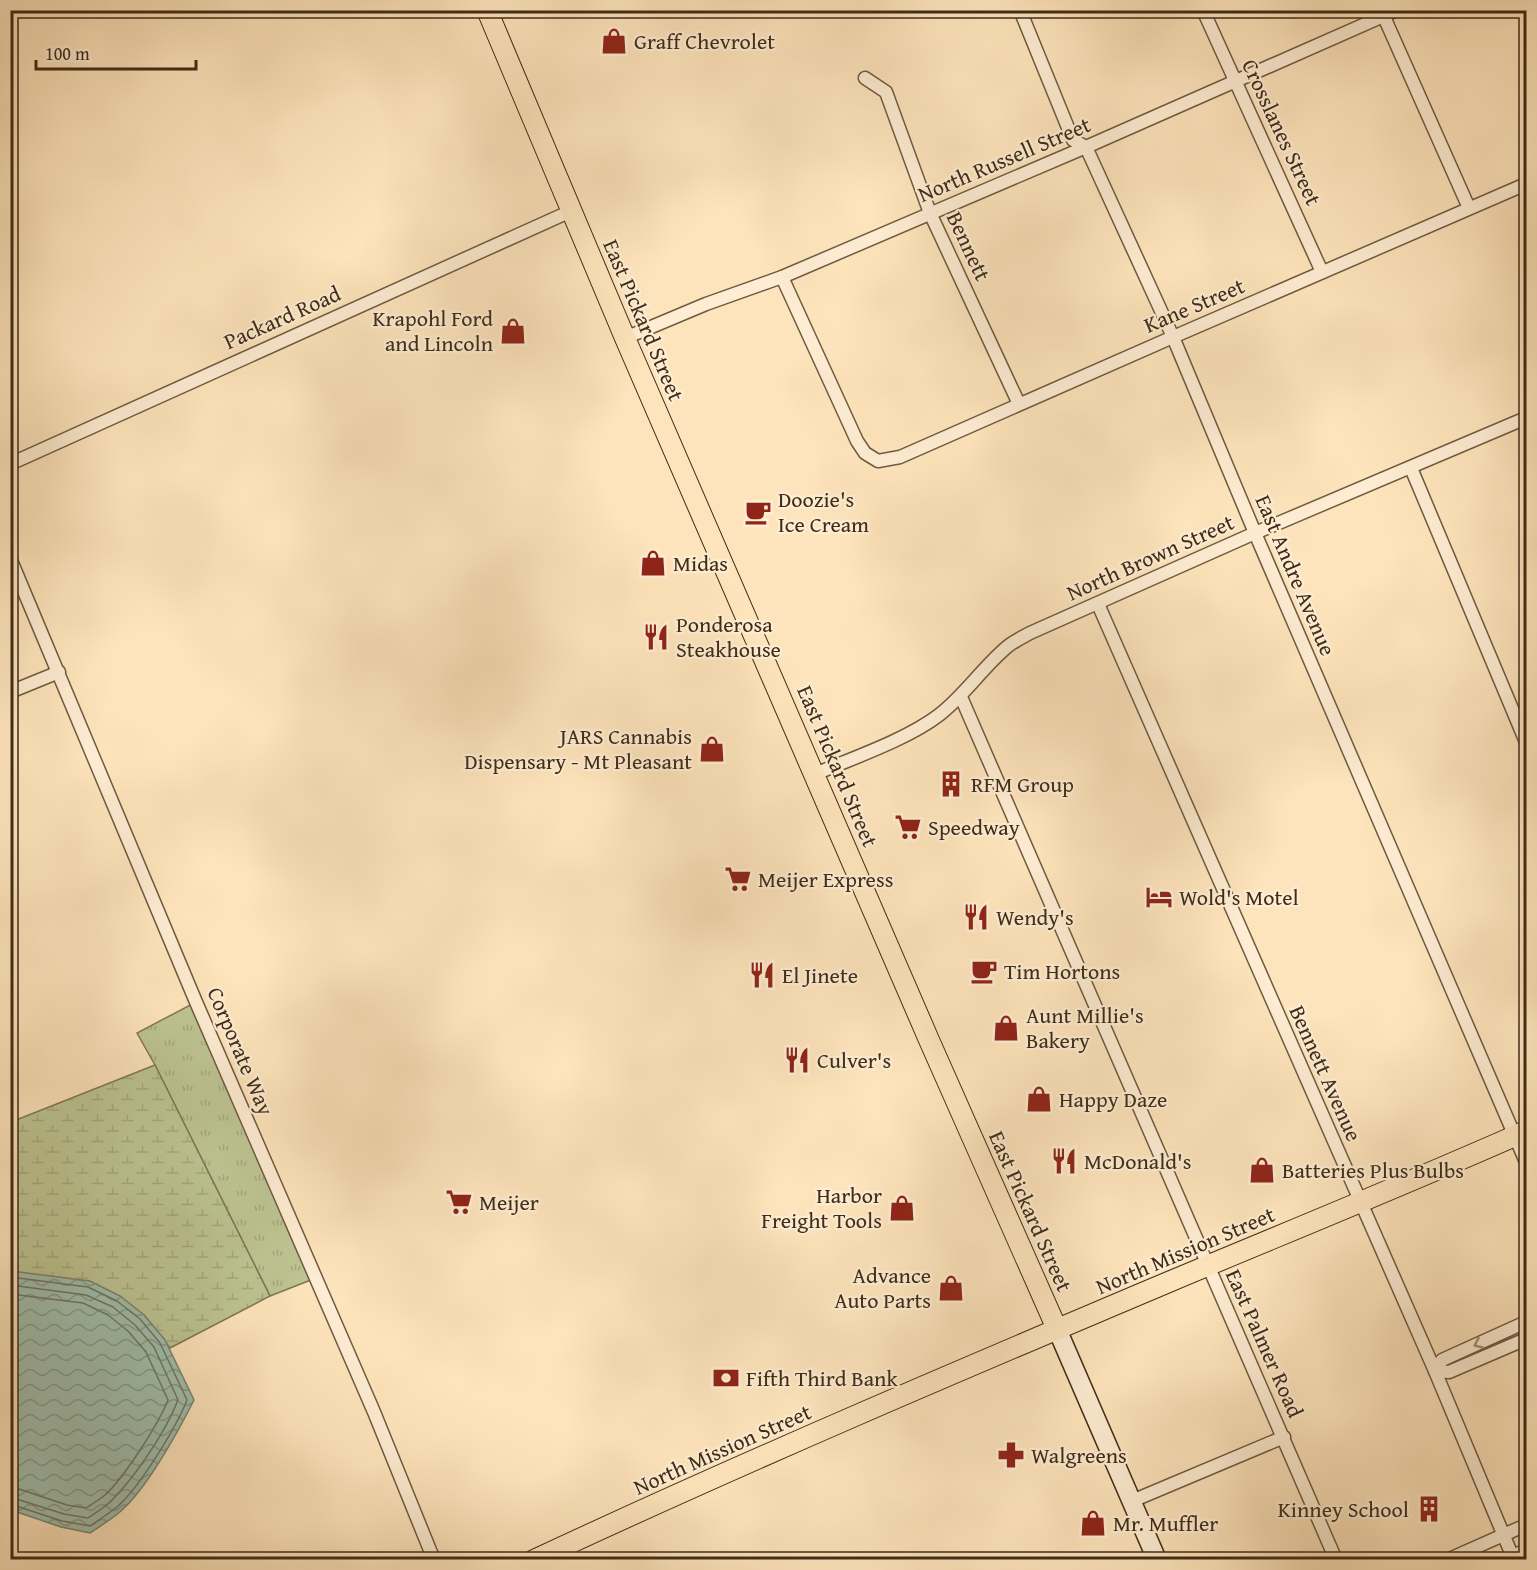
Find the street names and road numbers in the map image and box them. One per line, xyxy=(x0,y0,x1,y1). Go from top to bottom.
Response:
street label: Crosslanes Street xyxy=(1234,54,1330,211)
street label: North Russell Street xyxy=(913,108,1096,210)
street label: Bennett xyxy=(939,206,999,286)
street label: East Pickard Street xyxy=(595,234,693,406)
street label: Kane Street xyxy=(1139,269,1250,341)
street label: Packard Road xyxy=(219,277,346,357)
street label: East Andre Avenue xyxy=(1248,490,1344,660)
street label: North Brown Street xyxy=(1061,506,1239,608)
street label: East Pickard Street xyxy=(789,680,887,852)
street label: Corporate Way xyxy=(200,982,282,1120)
street label: Bennett Avenue xyxy=(1282,1000,1370,1146)
street label: East Pickard Street xyxy=(981,1125,1081,1297)
street label: North Mission Street xyxy=(1091,1198,1280,1302)
street label: East Palmer Road xyxy=(1218,1264,1312,1423)
street label: North Mission Street xyxy=(628,1395,816,1503)

